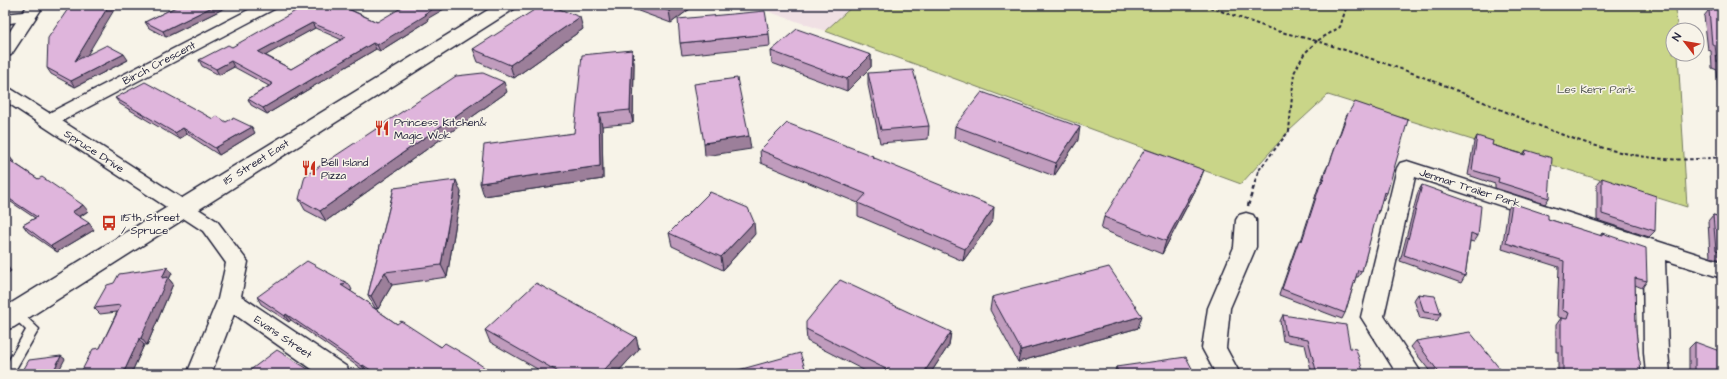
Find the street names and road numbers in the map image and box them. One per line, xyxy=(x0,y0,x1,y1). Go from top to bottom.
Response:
street label: Birch Crescent xyxy=(120,37,199,89)
street label: Spruce Drive xyxy=(61,126,127,176)
street label: 115 Street East xyxy=(220,135,292,188)
street label: Jenmar Trailer Park xyxy=(1417,165,1523,212)
street label: Evans Street xyxy=(251,312,315,362)

